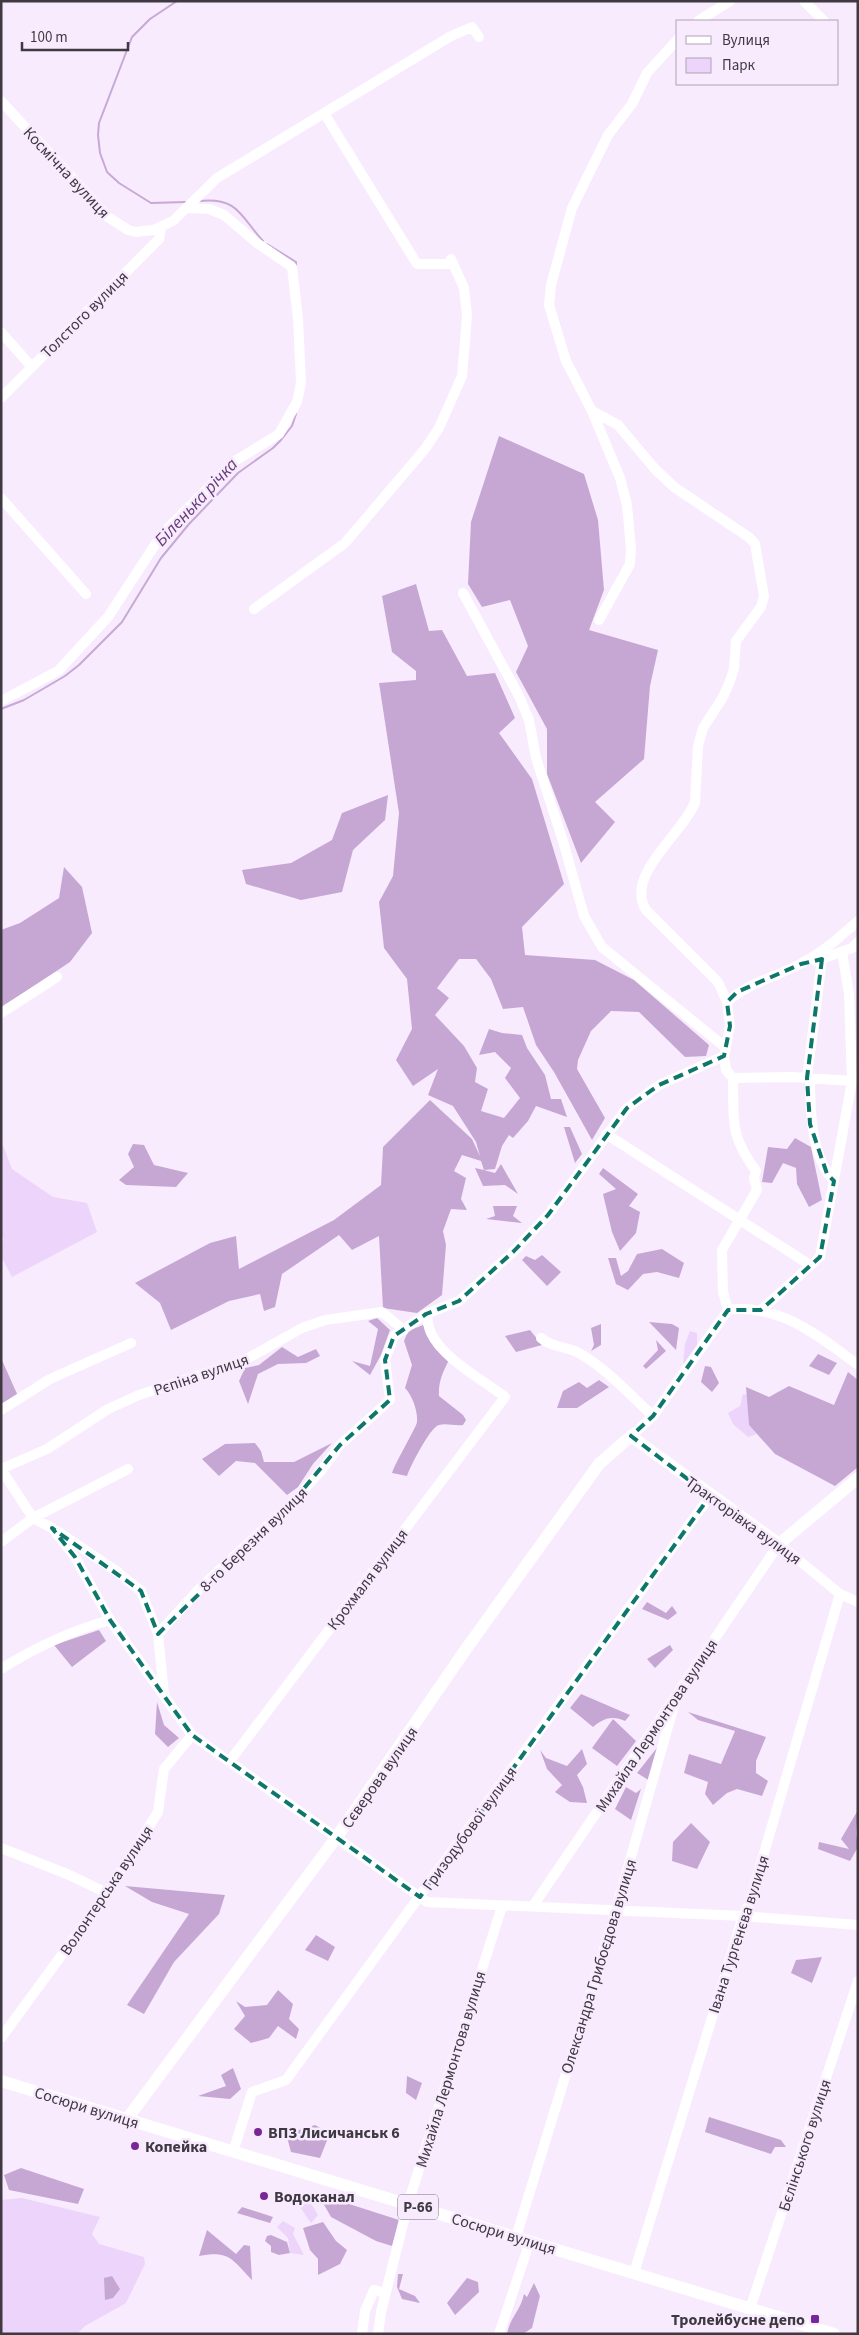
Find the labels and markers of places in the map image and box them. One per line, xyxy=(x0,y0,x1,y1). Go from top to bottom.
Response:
place label: ВПЗ Лисичанськ 6 xyxy=(268,2122,400,2144)
marker: ВПЗ Лисичанськ 6 xyxy=(252,2126,264,2138)
place label: Копейка xyxy=(145,2136,207,2158)
marker: Копейка xyxy=(129,2140,141,2152)
place label: Водоканал xyxy=(274,2186,355,2208)
marker: Водоканал xyxy=(258,2190,270,2202)
place label: Тролейбусне депо xyxy=(671,2309,805,2331)
marker: Тролейбусне депо xyxy=(809,2313,821,2325)

